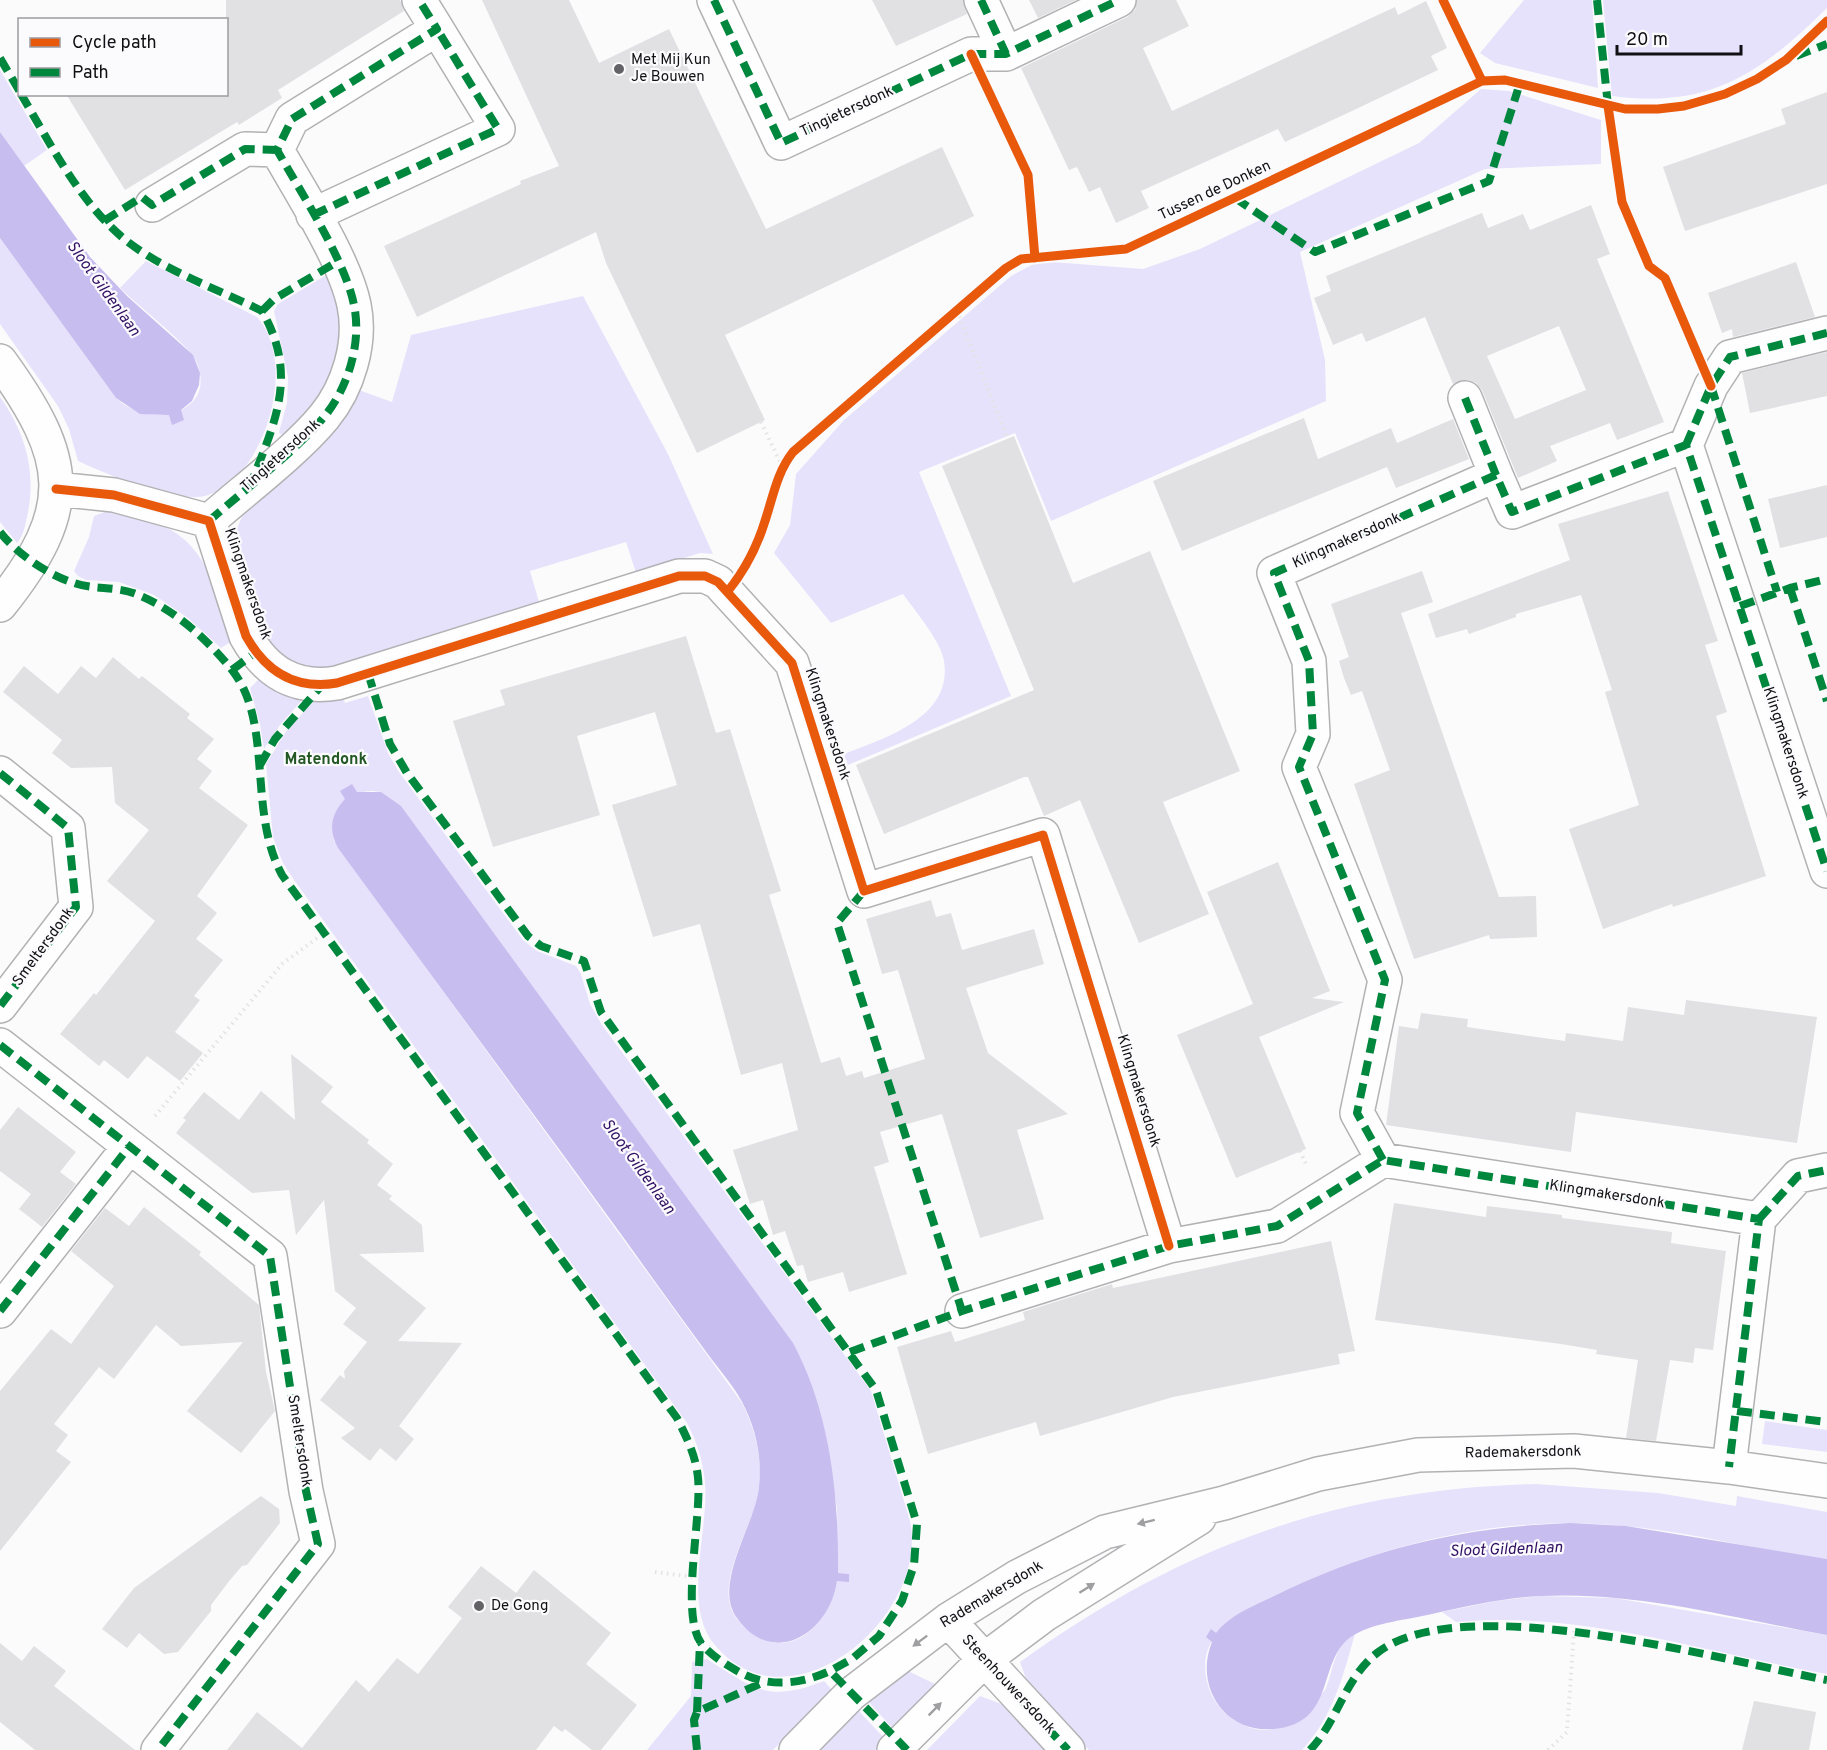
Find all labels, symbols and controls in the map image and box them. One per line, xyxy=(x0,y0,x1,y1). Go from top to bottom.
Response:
legend xyxy=(18,18,228,96)
scale bar xyxy=(1617,18,1742,56)
text: 20 m xyxy=(1626,29,1668,52)
text: Cycle path xyxy=(72,32,157,55)
place label: Met Mij Kun Je Bouwen xyxy=(631,51,711,87)
text: Path xyxy=(72,62,109,85)
marker: Met Mij Kun Je Bouwen xyxy=(612,62,626,76)
street label: Tingietersdonk xyxy=(797,82,897,142)
street label: Tussen de Donken xyxy=(1156,157,1274,225)
water label: Sloot Gildenlaan xyxy=(62,237,144,341)
street label: Tingietersdonk xyxy=(237,415,325,497)
street label: Klingmakersdonk xyxy=(1290,509,1404,573)
street label: Klingmakersdonk xyxy=(219,526,275,642)
street label: Klingmakersdonk xyxy=(800,665,854,783)
street label: Klingmakersdonk xyxy=(1758,684,1812,802)
district label: Matendonk xyxy=(285,750,368,770)
street label: Smeltersdonk xyxy=(9,904,79,990)
street label: Klingmakersdonk xyxy=(1112,1032,1164,1150)
water label: Sloot Gildenlaan xyxy=(597,1115,679,1219)
street label: Klingmakersdonk xyxy=(1548,1176,1666,1214)
street label: Smeltersdonk xyxy=(282,1393,316,1489)
street label: Rademakersdonk xyxy=(1464,1442,1582,1464)
one-way arrow xyxy=(1137,1517,1155,1527)
water label: Sloot Gildenlaan xyxy=(1449,1538,1563,1562)
street label: Rademakersdonk xyxy=(937,1557,1047,1633)
one-way arrow xyxy=(1079,1582,1095,1593)
place label: De Gong xyxy=(491,1597,548,1616)
marker: De Gong xyxy=(472,1599,486,1613)
street label: Steenhouwersdonk xyxy=(957,1631,1059,1739)
one-way arrow xyxy=(912,1635,927,1647)
one-way arrow xyxy=(928,1702,942,1716)

